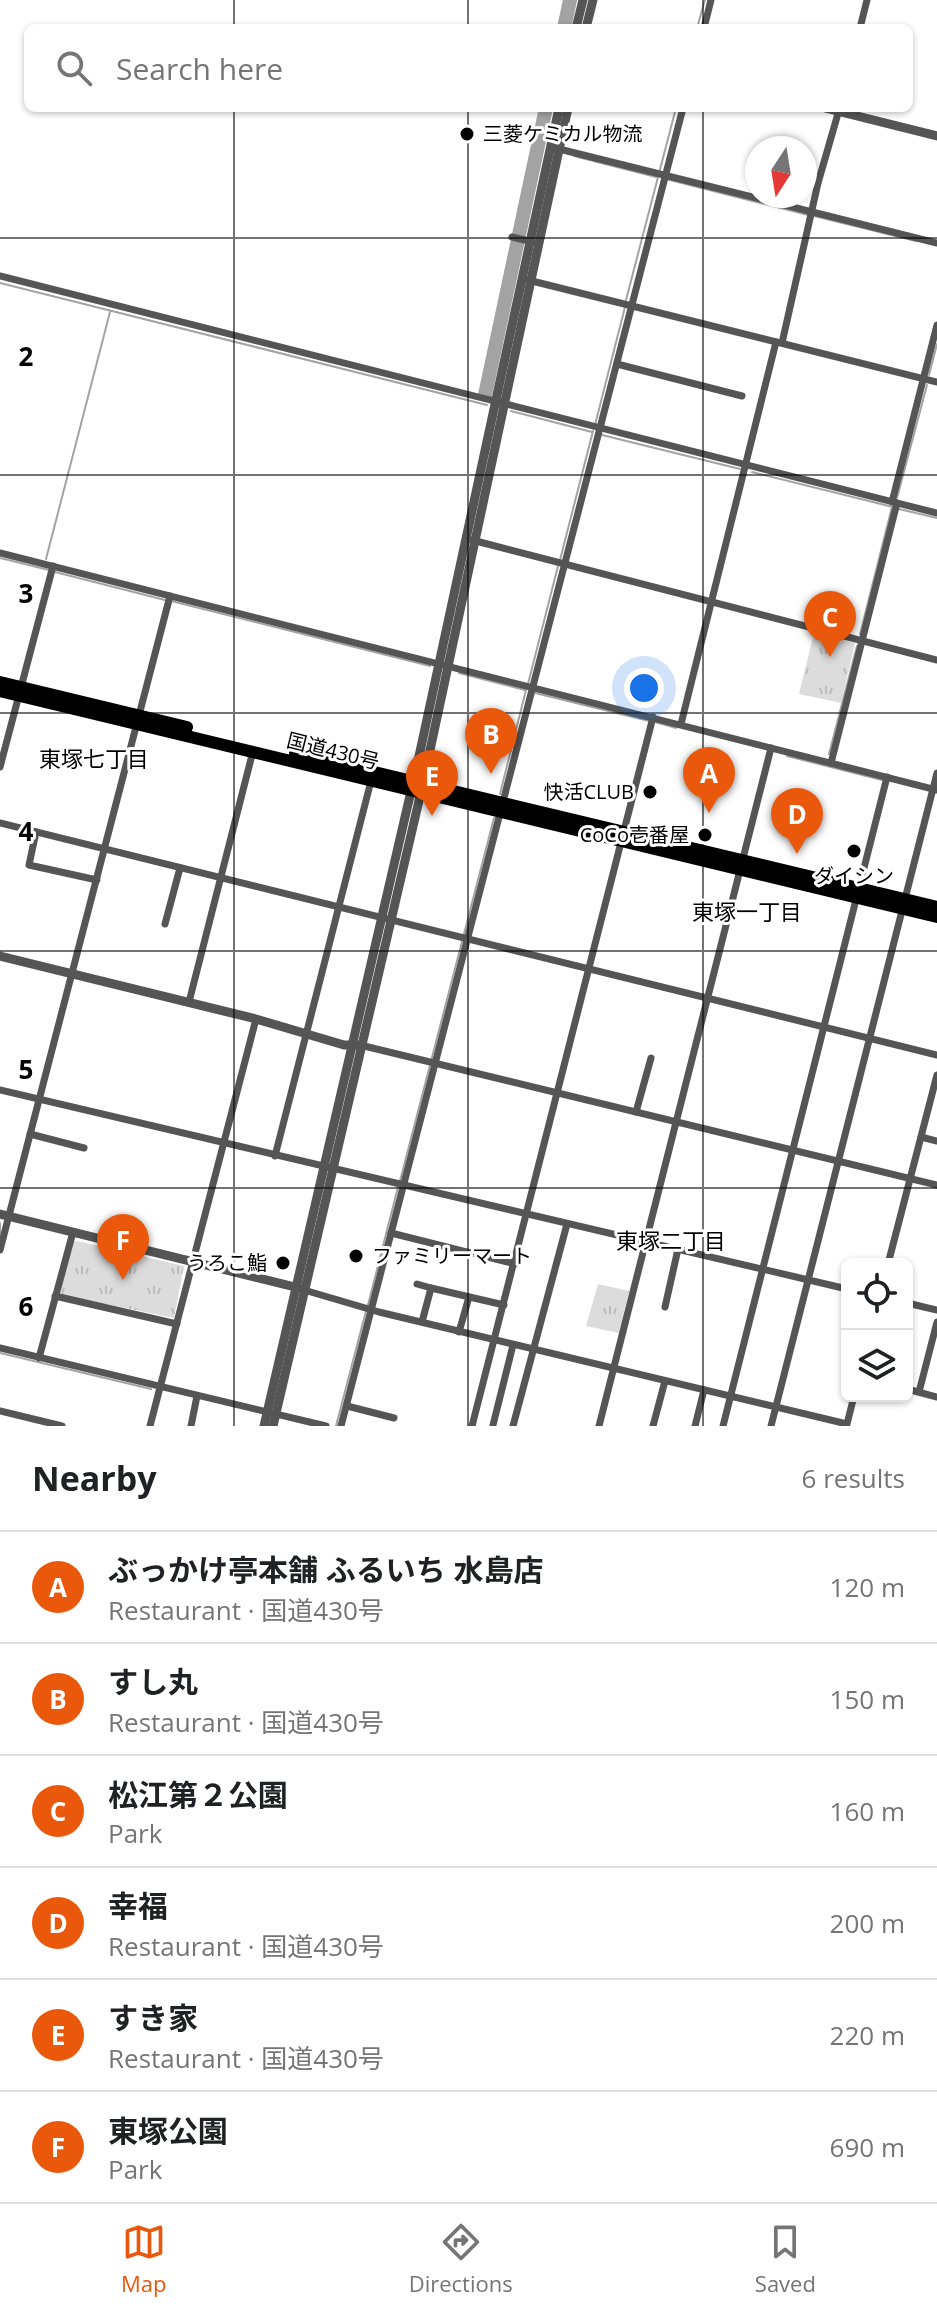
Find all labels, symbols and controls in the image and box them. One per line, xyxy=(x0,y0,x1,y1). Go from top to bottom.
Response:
search box xyxy=(24,24,913,112)
icon: search xyxy=(52,46,96,90)
text: Search here xyxy=(116,48,283,89)
place label: 三菱ケミカル物流 xyxy=(483,120,642,147)
marker: 三菱ケミカル物流 xyxy=(458,125,476,143)
north arrow xyxy=(745,136,817,208)
text: 2 xyxy=(19,338,34,374)
text: 3 xyxy=(19,575,33,611)
pin: C xyxy=(804,591,856,657)
your location xyxy=(624,668,664,708)
pin: B xyxy=(465,708,517,774)
street label: 国道430号 xyxy=(284,726,382,775)
district label: 東塚七丁目 xyxy=(39,743,149,773)
pin: A xyxy=(683,747,735,813)
pin: E xyxy=(406,750,458,816)
place label: 快活CLUB xyxy=(543,778,634,805)
marker: 快活CLUB xyxy=(641,783,659,801)
pin: D xyxy=(771,788,823,854)
text: 4 xyxy=(19,813,34,849)
place label: CoCo壱番屋 xyxy=(580,821,689,848)
marker: CoCo壱番屋 xyxy=(696,826,714,844)
marker: ダイシン xyxy=(845,842,863,860)
place label: ダイシン xyxy=(814,862,894,889)
district label: 東塚一丁目 xyxy=(692,896,802,926)
text: 5 xyxy=(19,1051,33,1087)
pin: F xyxy=(97,1214,149,1280)
district label: 東塚二丁目 xyxy=(616,1225,726,1255)
place label: ファミリーマート xyxy=(372,1242,532,1269)
marker: ファミリーマート xyxy=(347,1247,365,1265)
place label: うろこ鮨 xyxy=(187,1249,267,1276)
marker: うろこ鮨 xyxy=(274,1254,292,1272)
map controls xyxy=(841,1258,913,1402)
button: locate xyxy=(841,1258,913,1330)
text: 6 xyxy=(19,1288,34,1324)
button: layers xyxy=(841,1330,913,1402)
text: Nearby xyxy=(32,1455,157,1501)
text: 6 results xyxy=(802,1460,905,1496)
text: ぶっかけ亭本舗 ふるいち 水島店 xyxy=(108,1549,544,1590)
text: A xyxy=(49,1569,67,1605)
text: 120 m xyxy=(830,1569,905,1605)
text: Restaurant · 国道430号 xyxy=(108,1592,384,1628)
text: すし丸 xyxy=(108,1661,198,1702)
text: B xyxy=(49,1681,67,1717)
text: 150 m xyxy=(830,1681,905,1717)
text: Restaurant · 国道430号 xyxy=(108,1704,384,1740)
text: 松江第２公園 xyxy=(108,1774,288,1815)
text: C xyxy=(50,1793,66,1829)
text: 160 m xyxy=(830,1793,905,1829)
text: Park xyxy=(108,1815,162,1851)
text: 幸福 xyxy=(108,1885,168,1926)
text: D xyxy=(48,1905,68,1941)
text: 200 m xyxy=(830,1905,905,1941)
text: Restaurant · 国道430号 xyxy=(108,1928,384,1964)
text: すき家 xyxy=(108,1997,198,2038)
text: E xyxy=(51,2017,65,2053)
text: 220 m xyxy=(830,2017,905,2053)
text: Restaurant · 国道430号 xyxy=(108,2040,384,2076)
text: 東塚公園 xyxy=(108,2110,228,2151)
text: F xyxy=(51,2129,65,2165)
text: 690 m xyxy=(830,2129,905,2165)
text: Park xyxy=(108,2151,162,2187)
tab: Map xyxy=(121,2220,167,2298)
tab: Directions xyxy=(409,2220,513,2298)
tab: Saved xyxy=(755,2220,816,2298)

